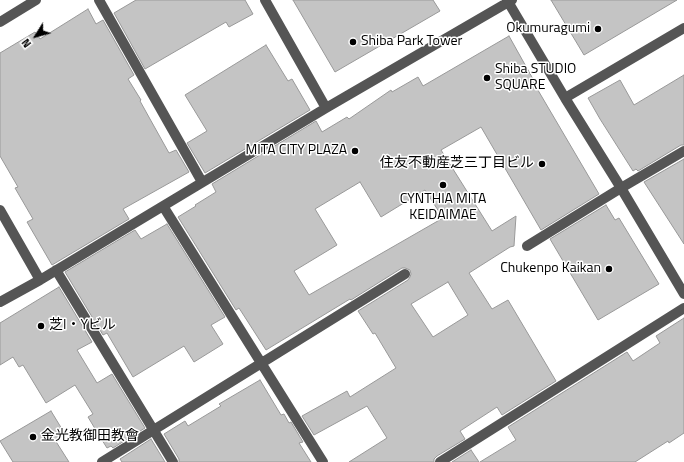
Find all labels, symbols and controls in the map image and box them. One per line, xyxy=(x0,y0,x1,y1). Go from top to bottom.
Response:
north arrow xyxy=(16,16,56,56)
place label: Okumuragumi xyxy=(506,21,590,37)
marker: Okumuragumi xyxy=(593,24,603,34)
place label: Shiba Park Tower xyxy=(361,34,462,50)
text: N xyxy=(18,35,35,51)
marker: Shiba Park Tower xyxy=(348,37,358,47)
place label: Shiba STUDIO SQUARE xyxy=(495,62,576,94)
marker: Shiba STUDIO SQUARE xyxy=(482,73,492,83)
place label: MITA CITY PLAZA xyxy=(245,143,347,159)
marker: MITA CITY PLAZA xyxy=(350,146,360,156)
place label: 住友不動産芝三丁目ビル xyxy=(380,156,534,172)
marker: 住友不動産芝三丁目ビル xyxy=(537,159,547,169)
marker: CYNTHIA MITA KEIDAIMAE xyxy=(438,180,448,190)
place label: CYNTHIA MITA KEIDAIMAE xyxy=(400,192,486,224)
place label: Chukenpo Kaikan xyxy=(500,261,601,277)
marker: Chukenpo Kaikan xyxy=(604,264,614,274)
place label: 芝I・Yビル xyxy=(49,318,116,334)
marker: 芝I・Yビル xyxy=(36,321,46,331)
place label: 金光教御田教會 xyxy=(41,429,139,445)
marker: 金光教御田教會 xyxy=(28,432,38,442)

